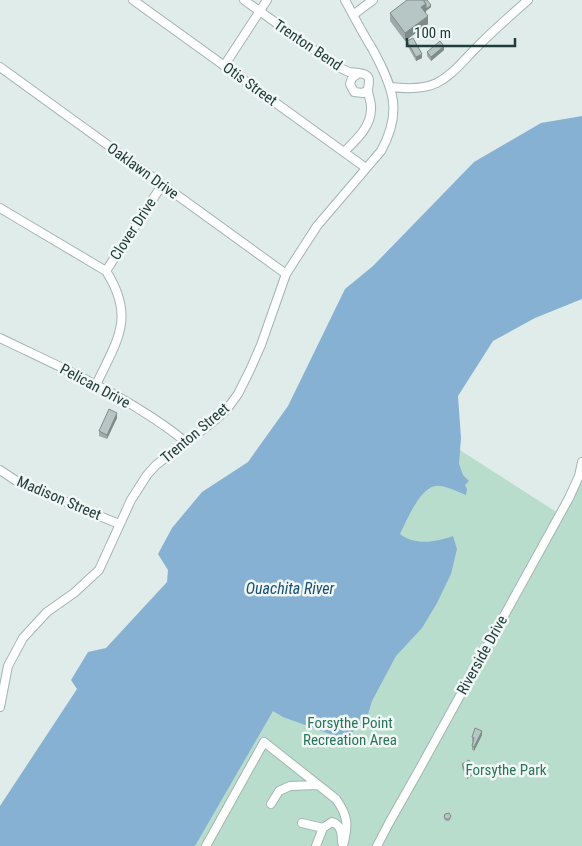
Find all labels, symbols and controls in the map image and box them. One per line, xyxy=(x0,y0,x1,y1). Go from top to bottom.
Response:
scale bar xyxy=(407,15,514,47)
street label: Trenton Bend xyxy=(270,16,346,74)
text: 100 m xyxy=(414,24,451,42)
street label: Otis Street xyxy=(219,58,281,110)
street label: Oaklawn Drive xyxy=(104,139,182,203)
street label: Clover Drive xyxy=(106,194,160,264)
street label: Pelican Drive xyxy=(57,360,133,412)
street label: Trenton Street xyxy=(157,399,233,467)
street label: Madison Street xyxy=(14,472,104,524)
water label: Ouachita River xyxy=(246,579,336,598)
street label: Riverside Drive xyxy=(453,612,511,698)
park label: Forsythe Point Recreation Area xyxy=(303,714,397,749)
park label: Forsythe Park xyxy=(465,761,547,779)

